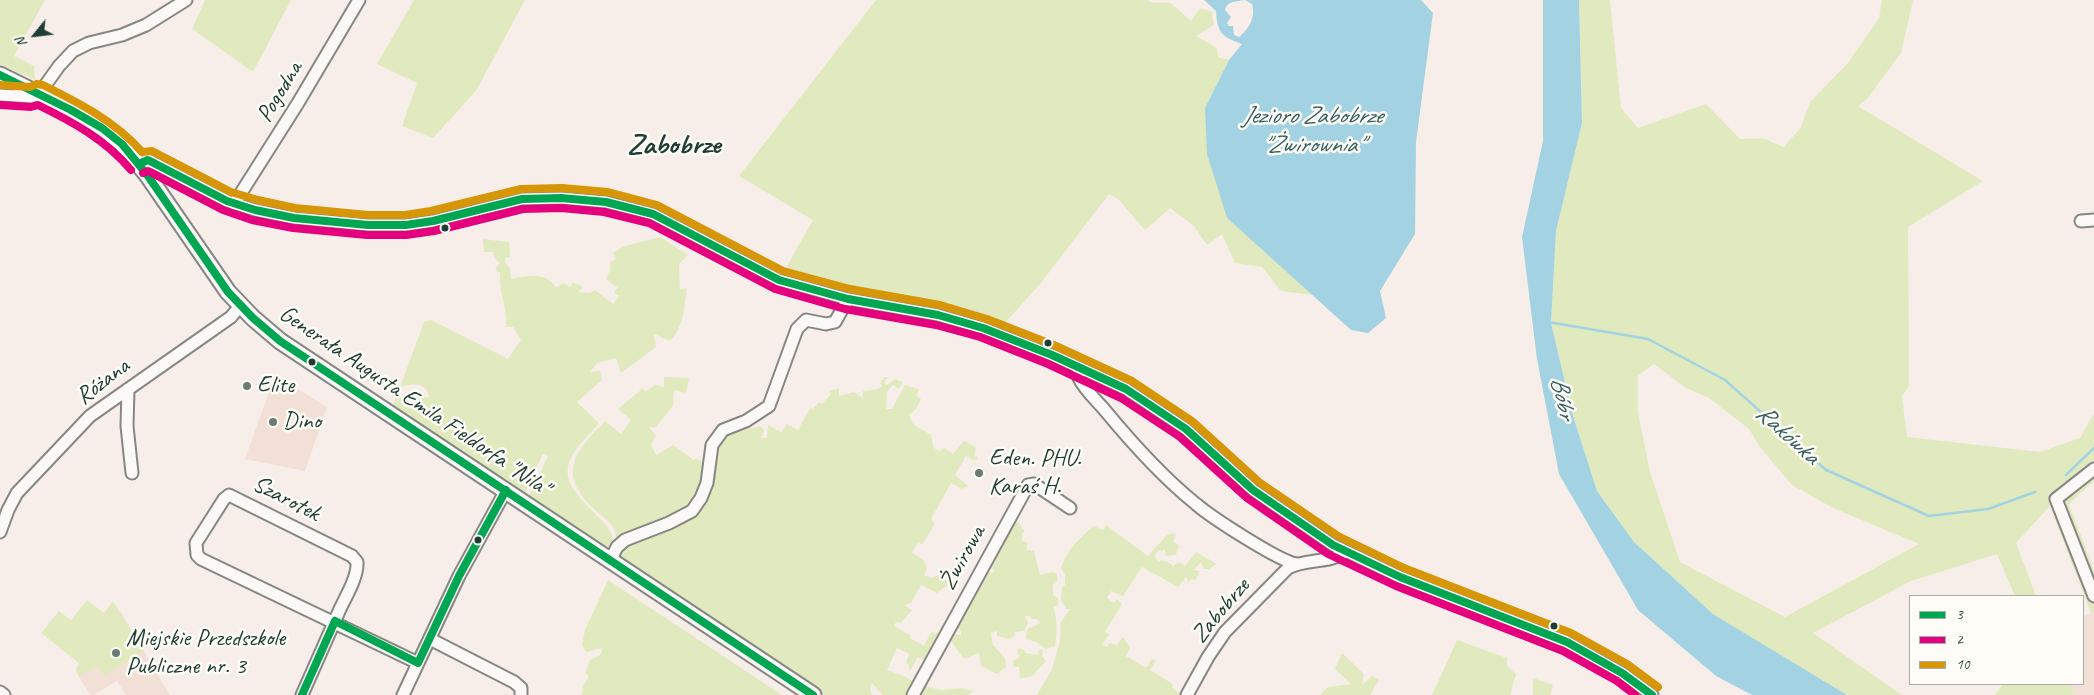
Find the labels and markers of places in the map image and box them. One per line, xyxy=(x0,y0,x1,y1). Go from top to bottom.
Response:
unlabelled marker xyxy=(440,223,450,233)
unlabelled marker xyxy=(1043,338,1053,348)
unlabelled marker xyxy=(307,357,317,367)
place label: Elite xyxy=(257,372,294,400)
marker: Elite xyxy=(241,380,253,392)
place label: Dino xyxy=(283,408,321,436)
marker: Dino xyxy=(267,416,279,428)
place label: Eden. PHU. Karaś H. xyxy=(989,445,1081,501)
marker: Eden. PHU. Karaś H. xyxy=(973,467,985,479)
unlabelled marker xyxy=(473,535,483,545)
unlabelled marker xyxy=(1549,621,1559,631)
place label: Miejskie Przedszkole Publiczne nr. 3 xyxy=(126,625,285,681)
marker: Miejskie Przedszkole Publiczne nr. 3 xyxy=(110,647,122,659)

